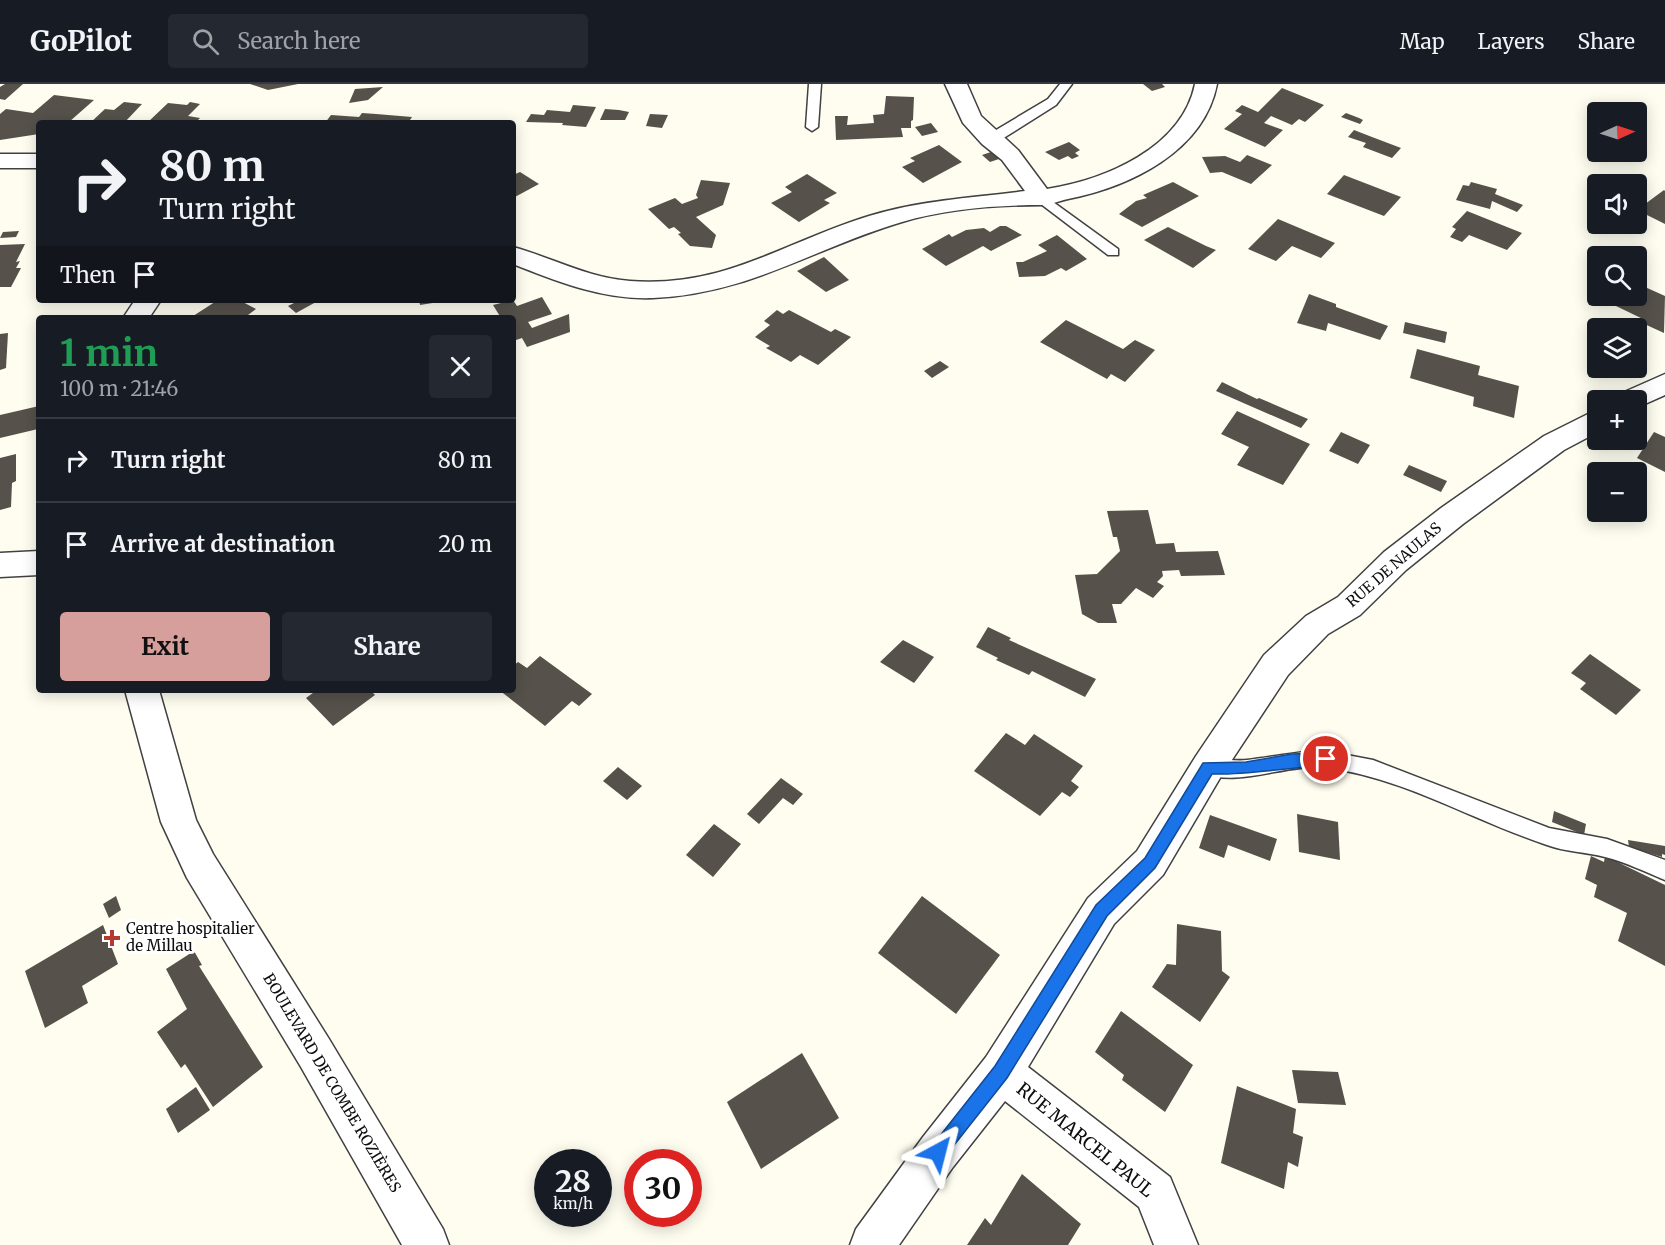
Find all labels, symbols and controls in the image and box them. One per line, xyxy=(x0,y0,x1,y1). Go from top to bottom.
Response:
search box xyxy=(168,14,588,68)
text: GoPilot xyxy=(30,23,132,59)
icon: search xyxy=(189,25,222,58)
text: Search here xyxy=(237,27,361,55)
text: Map xyxy=(1400,28,1445,55)
text: Layers xyxy=(1478,28,1545,55)
text: Share xyxy=(1578,28,1635,55)
north arrow xyxy=(1587,102,1647,162)
map controls xyxy=(1587,102,1647,522)
text: 80 m xyxy=(159,140,265,192)
icon: right xyxy=(60,144,138,222)
button: sound xyxy=(1587,174,1647,234)
text: Turn right xyxy=(159,192,296,226)
button: search xyxy=(1587,246,1647,306)
icon: arrive xyxy=(128,258,161,291)
text: Then xyxy=(60,261,116,289)
button: layers xyxy=(1587,318,1647,378)
text: 1 min xyxy=(60,331,158,376)
button: close xyxy=(429,335,492,398)
text: 100 m · 21:46 xyxy=(60,376,178,401)
button: + xyxy=(1587,390,1647,450)
icon: right xyxy=(60,444,93,477)
text: Turn right xyxy=(111,446,225,474)
text: 80 m xyxy=(438,446,492,474)
button: − xyxy=(1587,462,1647,522)
street label: RUE DE NAULAS xyxy=(1342,518,1445,611)
icon: arrive xyxy=(60,528,93,561)
text: Arrive at destination xyxy=(111,530,335,558)
text: 20 m xyxy=(438,530,492,558)
button: Exit xyxy=(60,612,270,681)
button: Share xyxy=(282,612,492,681)
pin xyxy=(1300,733,1351,784)
icon: arrive xyxy=(1309,742,1342,775)
place label: Centre hospitalier de Millau xyxy=(126,919,255,955)
marker: Centre hospitalier de Millau xyxy=(103,929,121,947)
street label: BOULEVARD DE COMBE ROZIÈRES xyxy=(259,969,406,1196)
street label: RUE MARCEL PAUL xyxy=(1012,1077,1158,1202)
position arrow xyxy=(906,1120,970,1184)
speed limit sign: 30 xyxy=(624,1149,702,1227)
text: 28 xyxy=(555,1162,591,1200)
text: km/h xyxy=(553,1194,593,1213)

